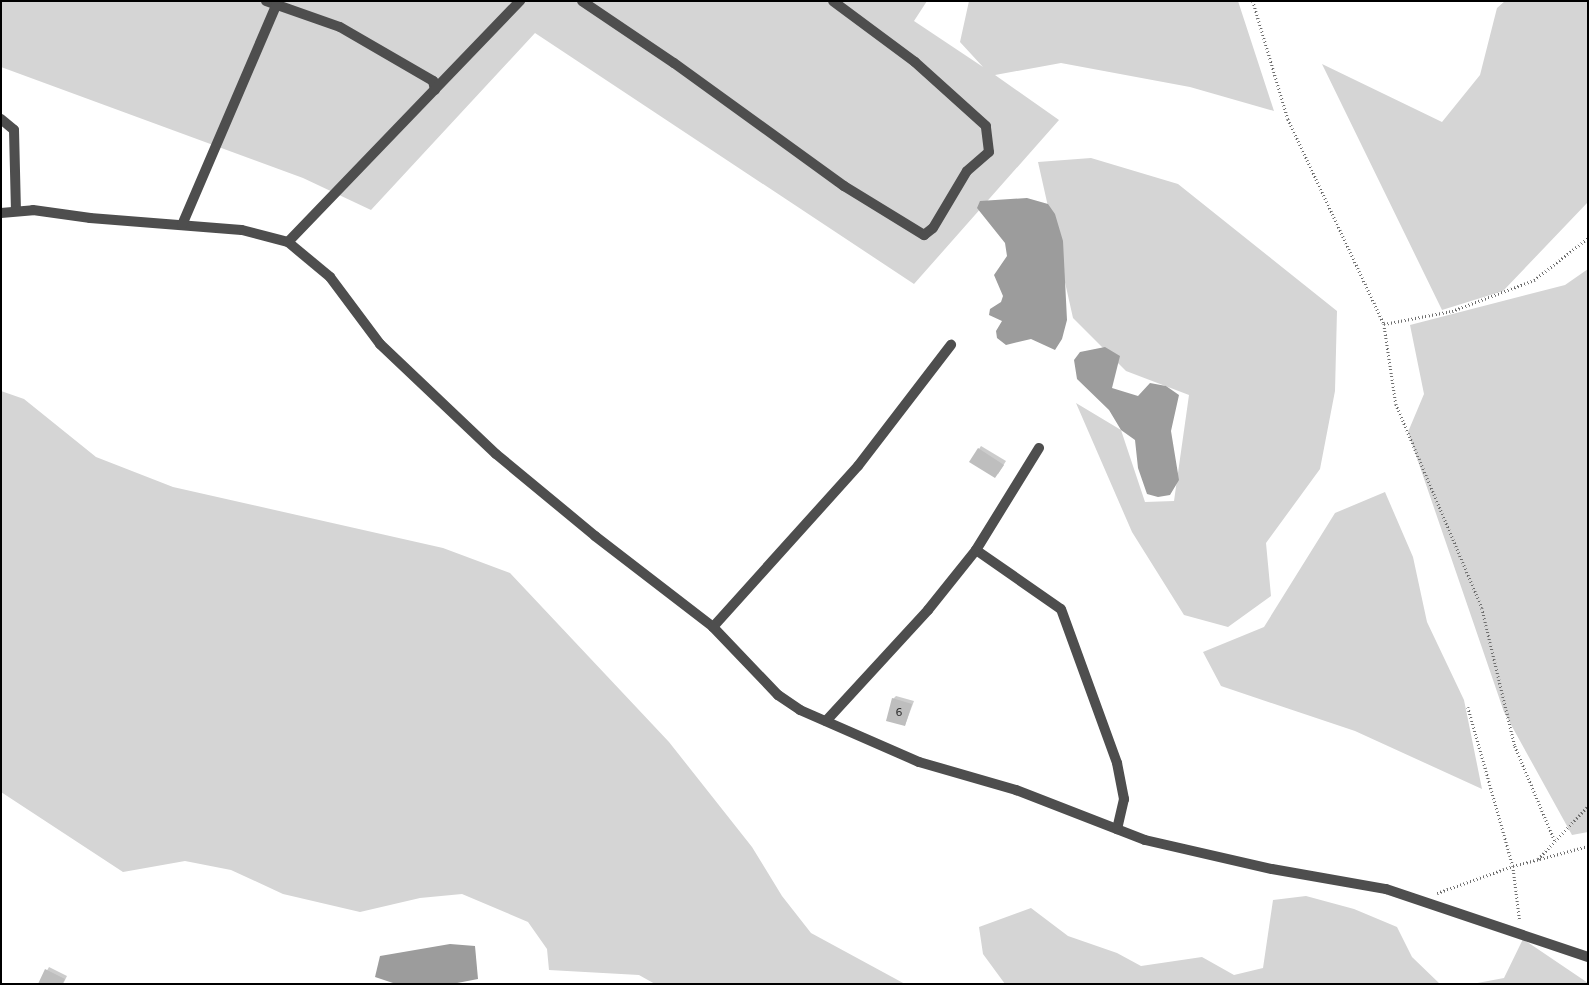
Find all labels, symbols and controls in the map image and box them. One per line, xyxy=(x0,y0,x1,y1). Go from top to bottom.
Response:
house number: 6 xyxy=(896,706,902,720)

